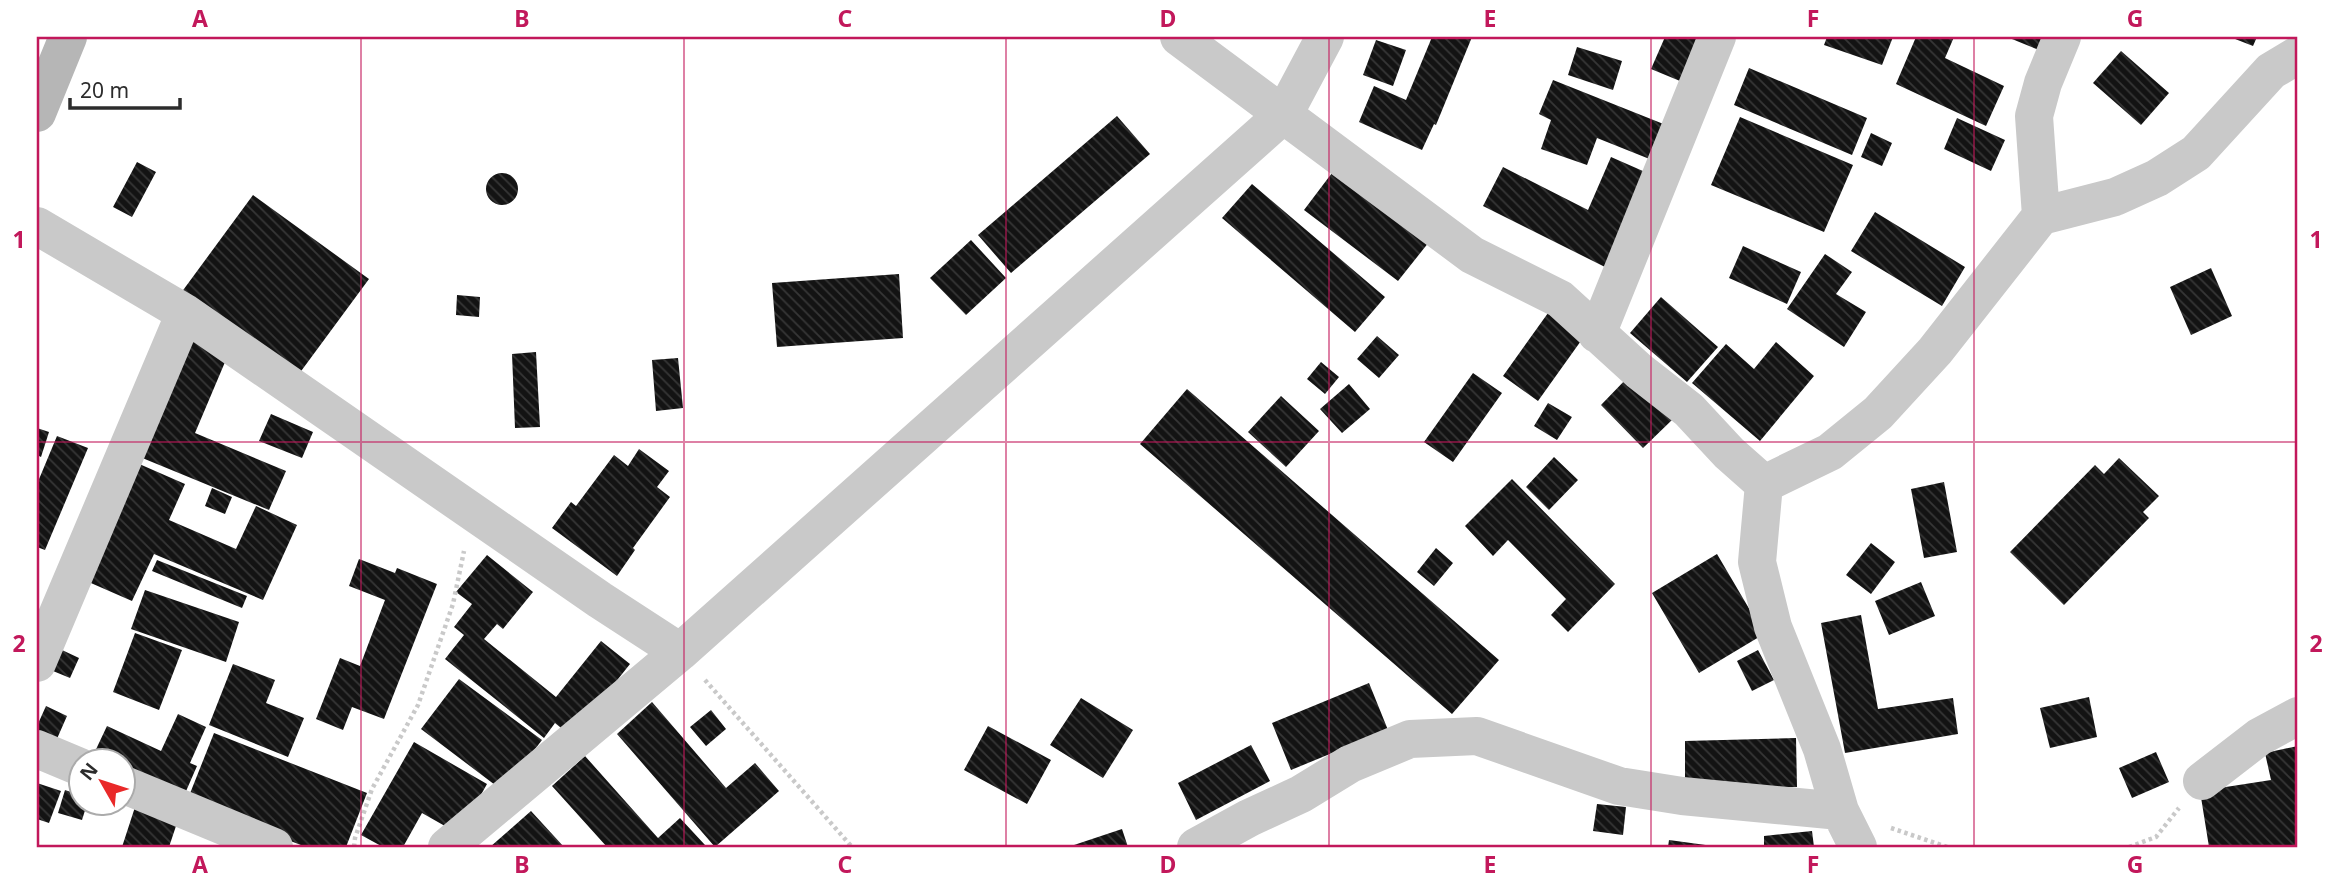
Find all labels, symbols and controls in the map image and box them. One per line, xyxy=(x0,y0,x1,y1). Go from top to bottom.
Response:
text: A xyxy=(192,2,208,34)
text: B xyxy=(514,2,530,34)
text: C xyxy=(838,2,853,34)
text: D xyxy=(1160,2,1176,34)
text: E xyxy=(1484,2,1496,34)
text: F xyxy=(1807,2,1819,34)
text: G xyxy=(2127,2,2143,34)
scale bar xyxy=(70,66,180,110)
text: 20 m xyxy=(80,76,129,104)
text: 1 xyxy=(12,223,26,255)
text: 1 xyxy=(2309,223,2323,255)
text: 2 xyxy=(12,627,26,659)
text: 2 xyxy=(2309,627,2323,659)
north arrow xyxy=(66,748,136,818)
text: N xyxy=(74,757,104,785)
text: A xyxy=(192,848,208,880)
text: B xyxy=(514,848,530,880)
text: C xyxy=(838,848,853,880)
text: D xyxy=(1160,848,1176,880)
text: E xyxy=(1484,848,1496,880)
text: F xyxy=(1807,848,1819,880)
text: G xyxy=(2127,848,2143,880)

